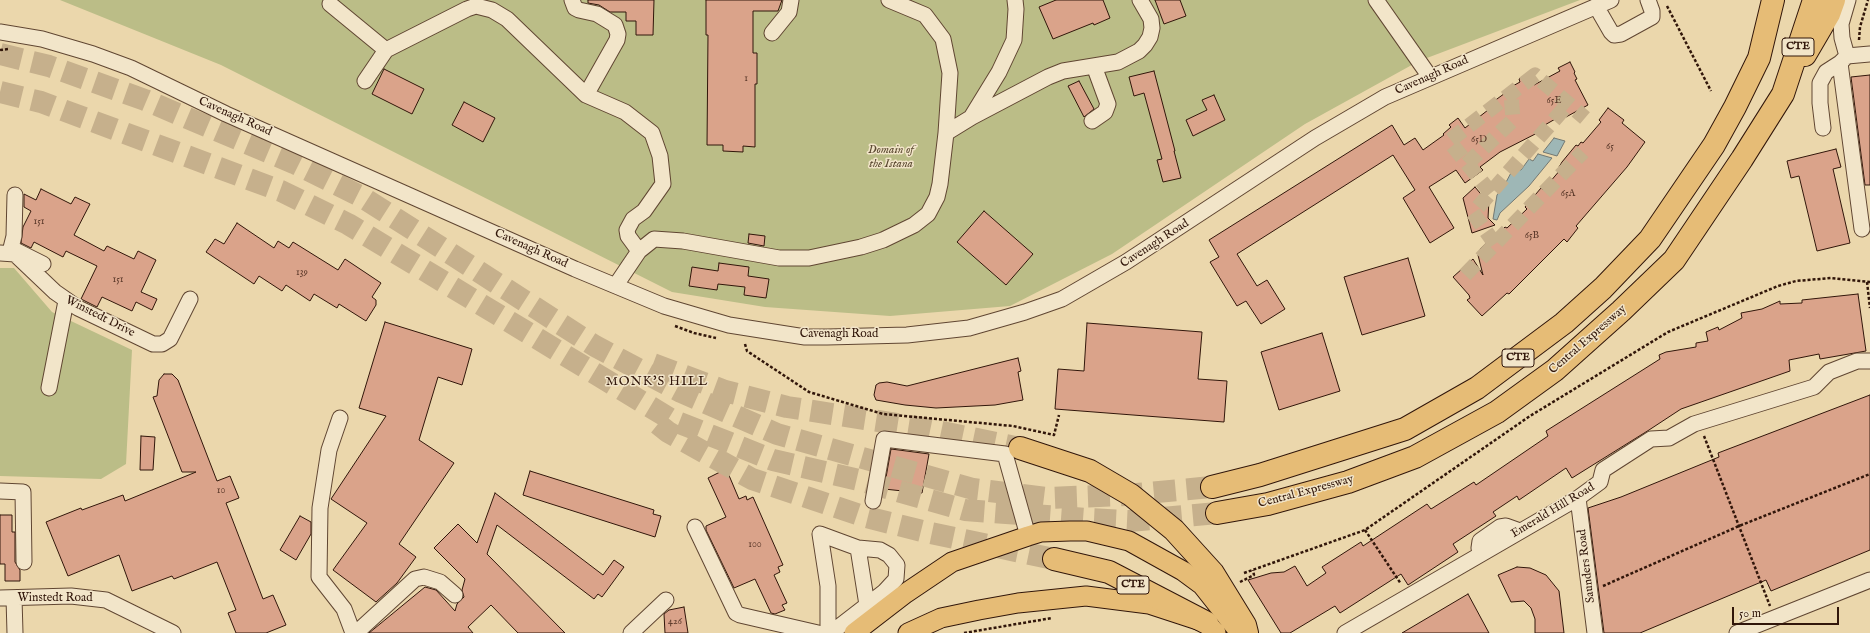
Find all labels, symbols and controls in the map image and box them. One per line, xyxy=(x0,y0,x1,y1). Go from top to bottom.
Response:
road number: CTE xyxy=(1782,38,1814,56)
street label: Cavenagh Road xyxy=(1393,53,1471,99)
house number: 1 xyxy=(744,73,748,85)
street label: Cavenagh Road xyxy=(196,94,274,140)
house number: 65E xyxy=(1547,95,1561,107)
house number: 65D xyxy=(1471,134,1487,146)
house number: 65 xyxy=(1606,141,1614,153)
park label: Domain of the Istana xyxy=(868,144,914,172)
house number: 65A xyxy=(1561,188,1575,200)
house number: 151 xyxy=(33,216,45,228)
street label: Cavenagh Road xyxy=(1118,217,1192,271)
street label: Cavenagh Road xyxy=(492,226,570,272)
house number: 65B xyxy=(1525,230,1539,242)
house number: 139 xyxy=(296,267,308,279)
house number: 151 xyxy=(112,274,124,286)
street label: Winstedt Drive xyxy=(63,293,137,341)
street label: Central Expressway xyxy=(1546,302,1630,378)
street label: Cavenagh Road xyxy=(800,328,878,342)
road number: CTE xyxy=(1502,349,1534,367)
district label: MONK'S HILL xyxy=(606,374,708,390)
street label: Central Expressway xyxy=(1257,472,1355,512)
street label: Emerald Hill Road xyxy=(1509,480,1597,542)
house number: 10 xyxy=(217,485,225,497)
street label: Saunders Road xyxy=(1575,528,1599,604)
house number: 100 xyxy=(748,539,762,551)
road number: CTE xyxy=(1117,576,1149,594)
street label: Winstedt Road xyxy=(17,592,93,606)
scale bar xyxy=(1734,599,1841,625)
text: 50 m xyxy=(1739,606,1761,621)
house number: 426 xyxy=(668,616,682,628)

